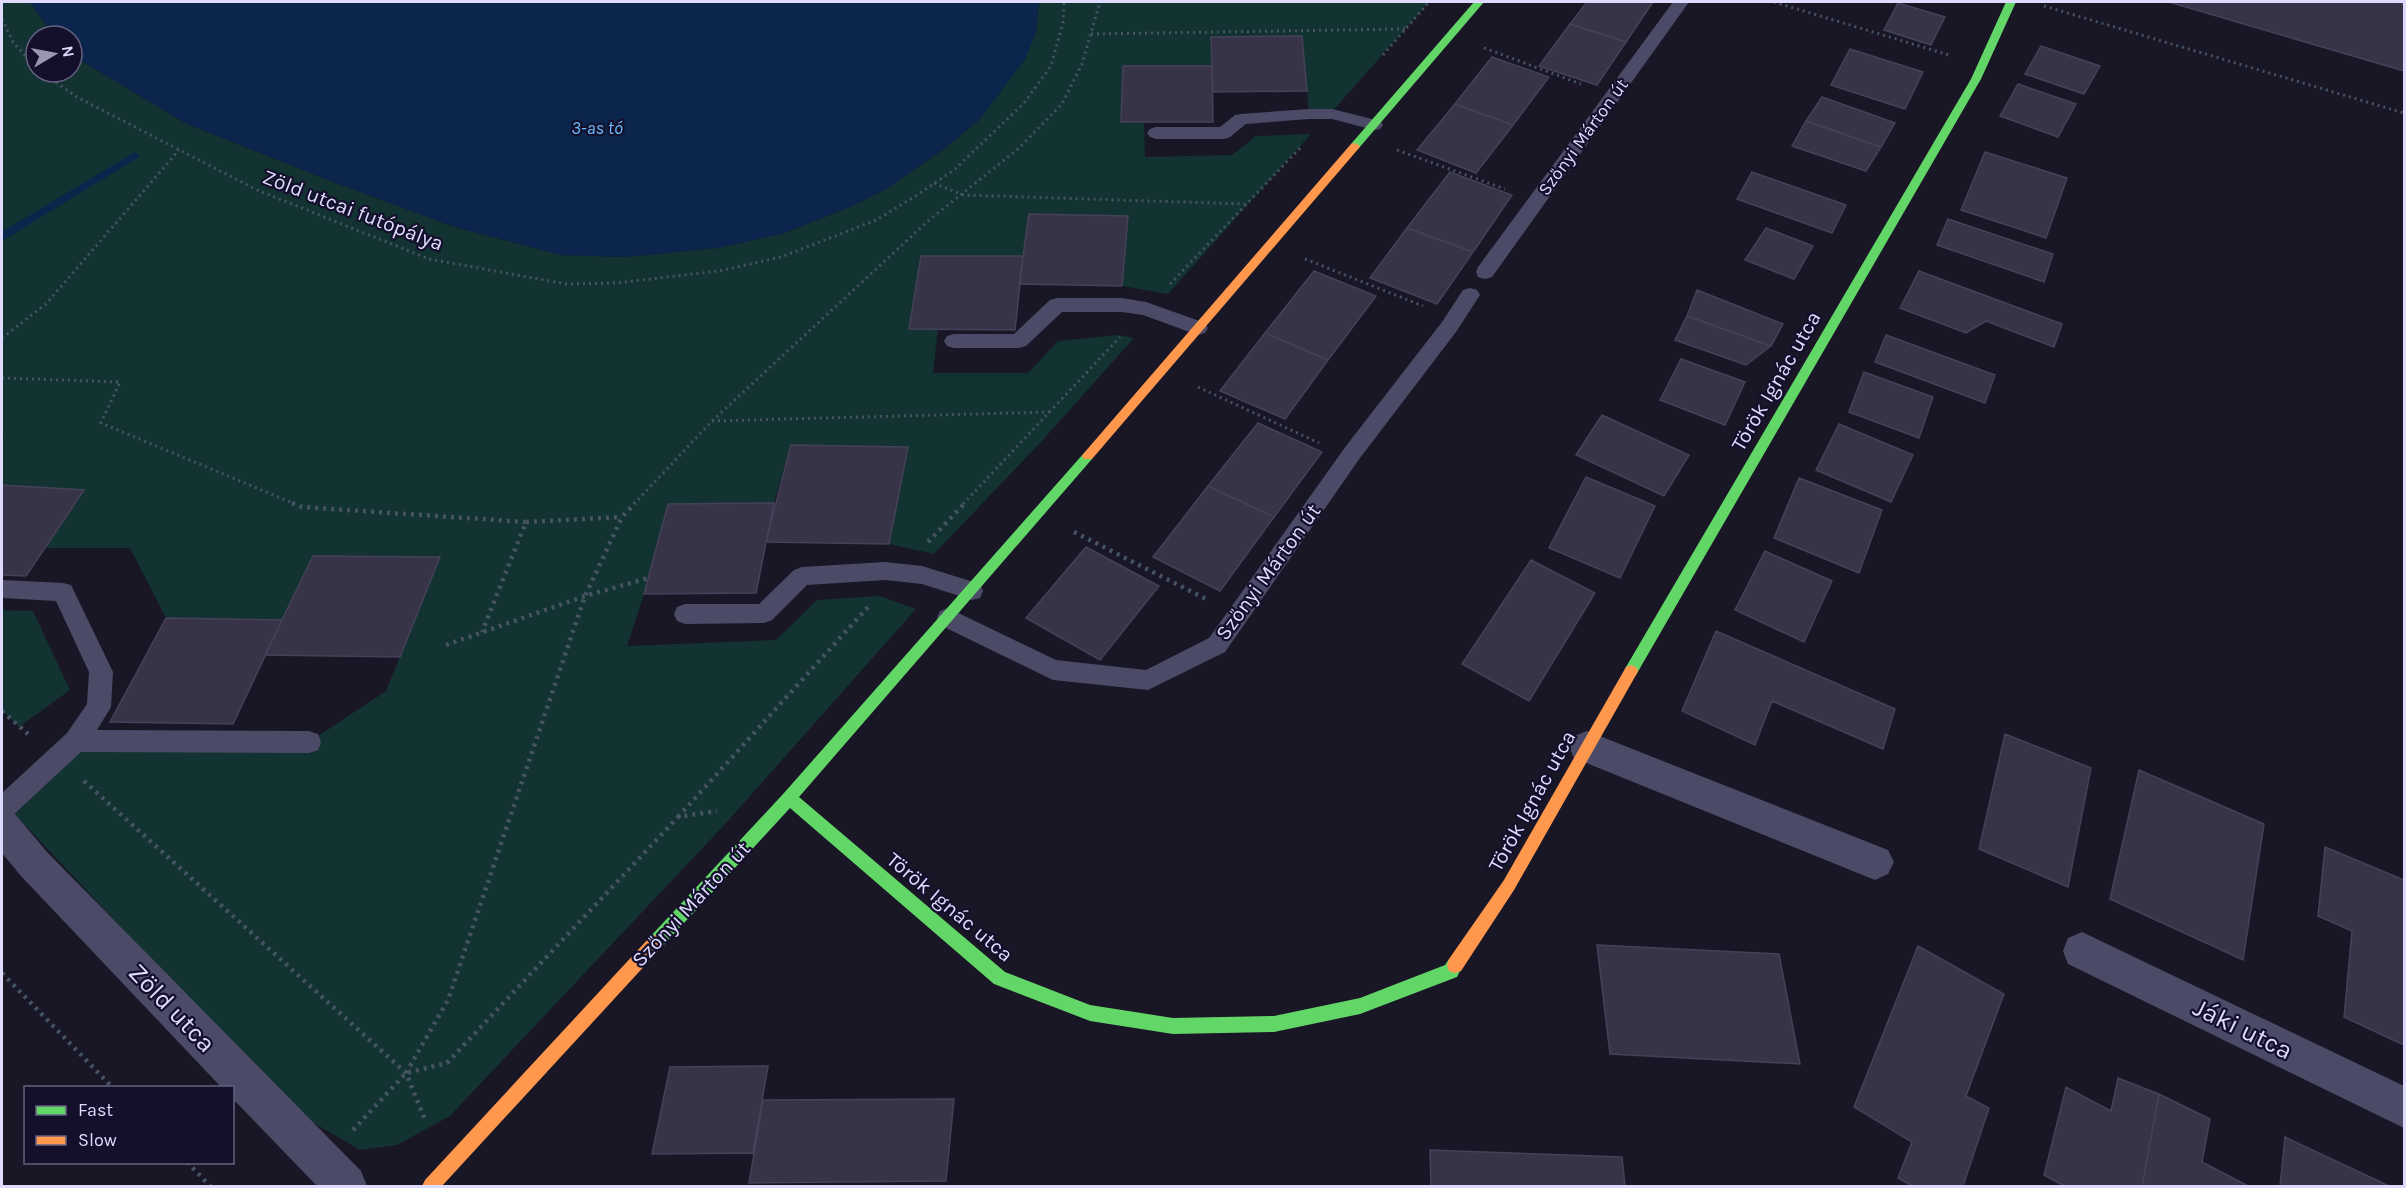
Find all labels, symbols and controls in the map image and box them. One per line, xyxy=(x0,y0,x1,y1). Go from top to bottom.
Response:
north arrow xyxy=(24,24,84,84)
text: N xyxy=(58,44,79,59)
street label: Szőnyi Márton út xyxy=(1533,74,1633,200)
water label: 3-as tó xyxy=(571,117,623,139)
street label: Zöld utcai futópálya xyxy=(259,164,447,256)
street label: Török Ignác utca xyxy=(1726,307,1826,455)
street label: Szőnyi Márton út xyxy=(1211,499,1325,645)
street label: Török Ignác utca xyxy=(1483,727,1581,875)
street label: Szőnyi Márton út xyxy=(627,836,755,972)
street label: Török Ignác utca xyxy=(882,847,1018,967)
street label: Zöld utca xyxy=(122,957,222,1059)
street label: Jáki utca xyxy=(2188,992,2298,1066)
legend xyxy=(24,1086,234,1164)
text: Fast xyxy=(78,1099,113,1121)
text: Slow xyxy=(78,1129,117,1151)

